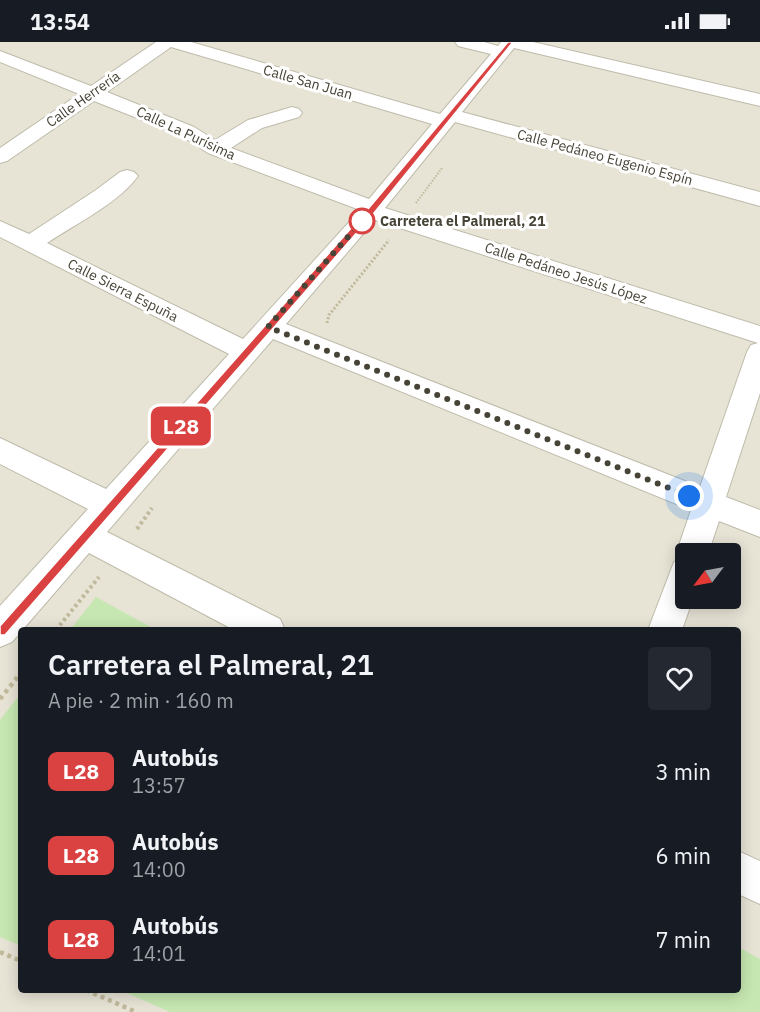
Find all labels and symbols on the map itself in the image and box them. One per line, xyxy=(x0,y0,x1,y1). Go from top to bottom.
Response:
street label: Calle San Juan xyxy=(261,61,355,103)
street label: Calle Herrería xyxy=(42,67,124,131)
street label: Calle La Purísima xyxy=(133,102,239,164)
street label: Calle Pedáneo Eugenio Espín xyxy=(515,125,695,189)
marker: Carretera el Palmeral, 21 xyxy=(349,208,375,234)
place label: Carretera el Palmeral, 21 xyxy=(380,212,546,230)
street label: Calle Pedáneo Jesús López xyxy=(483,238,650,308)
street label: Calle Sierra Espuña xyxy=(65,254,182,326)
line badge: L28 xyxy=(146,406,216,446)
your location xyxy=(674,481,704,511)
north arrow xyxy=(675,543,741,609)

